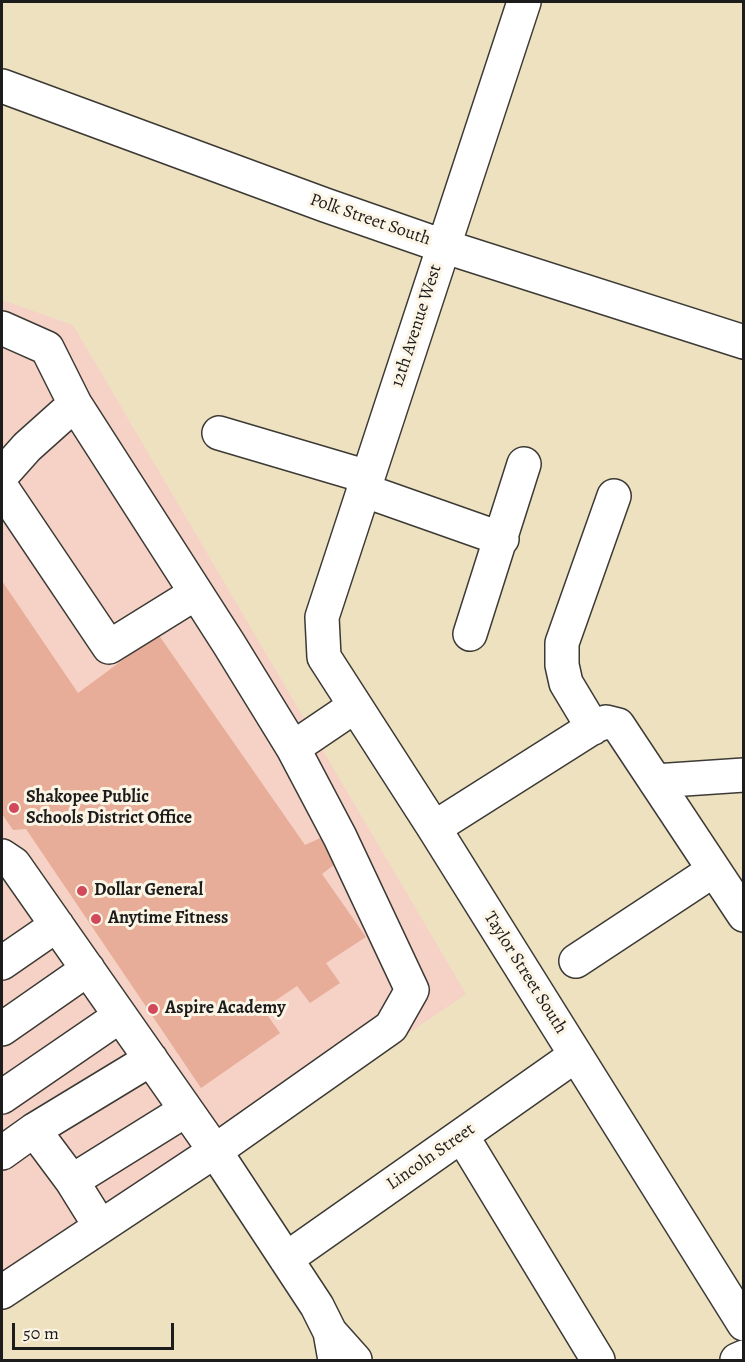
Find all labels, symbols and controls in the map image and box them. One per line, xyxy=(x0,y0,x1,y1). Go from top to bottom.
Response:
street label: Polk Street South xyxy=(307,189,433,251)
street label: 12th Avenue West xyxy=(387,262,447,390)
place label: Shakopee Public Schools District Office xyxy=(26,787,192,830)
marker: Shakopee Public Schools District Office xyxy=(7,801,21,815)
place label: Dollar General xyxy=(94,880,203,902)
marker: Dollar General xyxy=(75,884,89,898)
place label: Anytime Fitness xyxy=(108,908,228,930)
street label: Taylor Street South xyxy=(479,908,571,1038)
marker: Anytime Fitness xyxy=(89,912,103,926)
place label: Aspire Academy xyxy=(165,998,286,1020)
marker: Aspire Academy xyxy=(146,1002,160,1016)
street label: Lincoln Street xyxy=(383,1119,479,1195)
scale bar xyxy=(15,1311,177,1349)
text: 50 m xyxy=(23,1321,59,1345)

